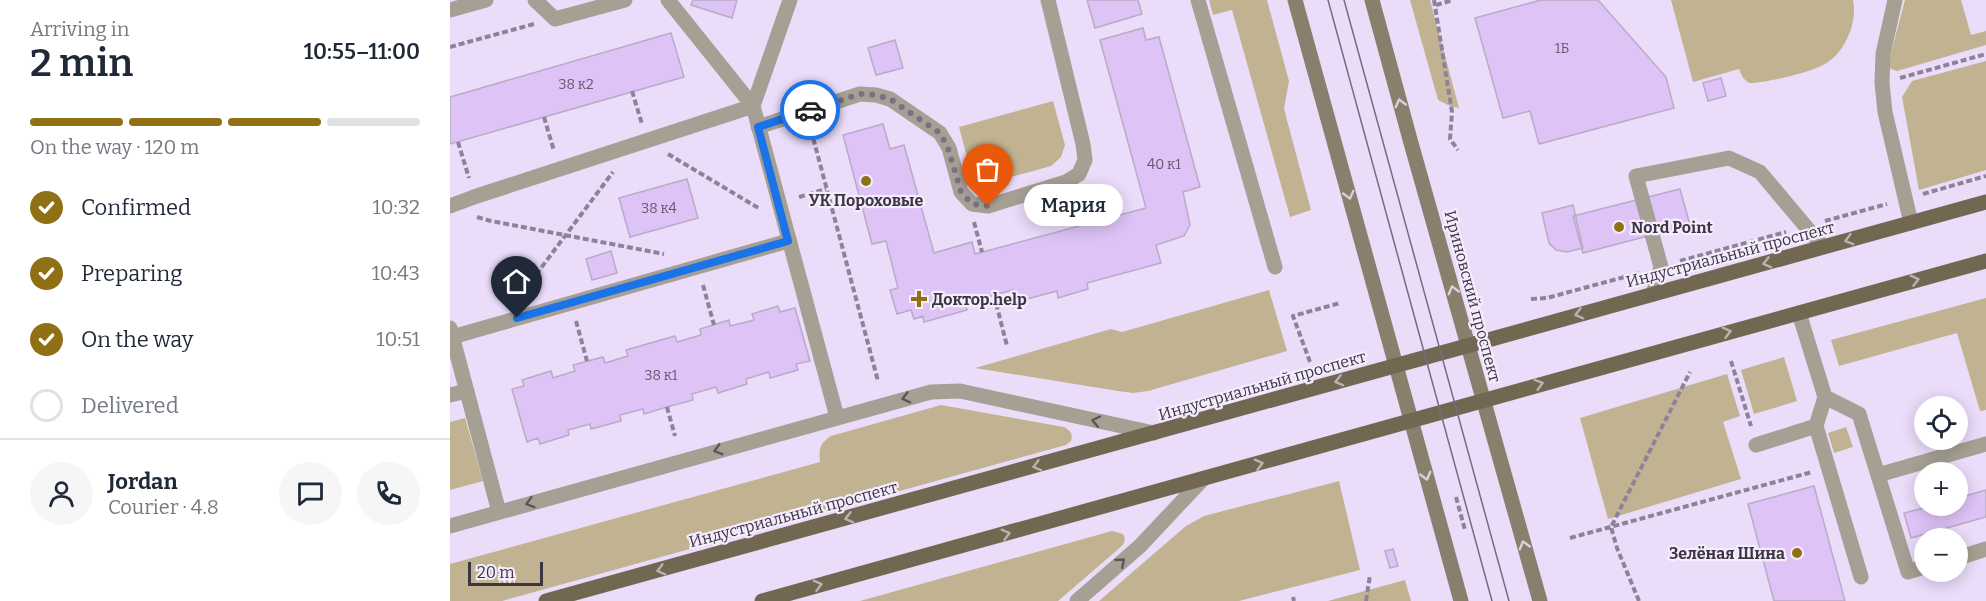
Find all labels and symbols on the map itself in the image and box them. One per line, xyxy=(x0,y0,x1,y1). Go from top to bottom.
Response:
house number: 1Б xyxy=(1555,40,1569,57)
house number: 38 к2 xyxy=(558,76,594,93)
courier xyxy=(780,80,840,140)
one-way arrow xyxy=(1394,98,1407,108)
pin xyxy=(962,144,1013,206)
house number: 40 к1 xyxy=(1147,156,1181,173)
marker: УК Пороховые xyxy=(859,174,873,188)
callout: Мария xyxy=(1024,185,1123,227)
one-way arrow xyxy=(1342,189,1354,200)
place label: УК Пороховые xyxy=(809,191,923,210)
house number: 38 к4 xyxy=(641,200,677,217)
street label: Ириновский проспект xyxy=(1440,208,1505,384)
street label: Индустриальный проспект xyxy=(1624,217,1836,291)
place label: Nord Point xyxy=(1631,218,1713,237)
marker: Nord Point xyxy=(1612,220,1626,234)
one-way arrow xyxy=(1844,233,1855,245)
pin xyxy=(491,256,542,318)
one-way arrow xyxy=(1762,256,1773,268)
one-way arrow xyxy=(1910,275,1920,288)
one-way arrow xyxy=(1447,285,1460,295)
marker: Доктор.help xyxy=(910,290,928,308)
place label: Доктор.help xyxy=(932,290,1027,309)
one-way arrow xyxy=(1574,307,1584,320)
one-way arrow xyxy=(1722,327,1732,340)
street label: Индустриальный проспект xyxy=(1156,347,1368,424)
house number: 38 к1 xyxy=(644,367,678,384)
one-way arrow xyxy=(1334,373,1344,386)
one-way arrow xyxy=(1534,379,1544,392)
one-way arrow xyxy=(901,391,911,404)
one-way arrow xyxy=(1092,415,1102,428)
one-way arrow xyxy=(713,443,723,455)
one-way arrow xyxy=(1032,459,1042,471)
one-way arrow xyxy=(1253,459,1264,471)
one-way arrow xyxy=(1419,471,1432,481)
street label: Индустриальный проспект xyxy=(687,477,899,551)
one-way arrow xyxy=(525,496,535,509)
one-way arrow xyxy=(844,510,854,523)
one-way arrow xyxy=(1001,528,1011,541)
one-way arrow xyxy=(1519,540,1531,551)
place label: Зелёная Шина xyxy=(1669,544,1785,563)
marker: Зелёная Шина xyxy=(1790,546,1804,560)
scale bar xyxy=(468,559,543,586)
one-way arrow xyxy=(1114,559,1125,570)
one-way arrow xyxy=(656,562,666,575)
one-way arrow xyxy=(813,580,823,593)

